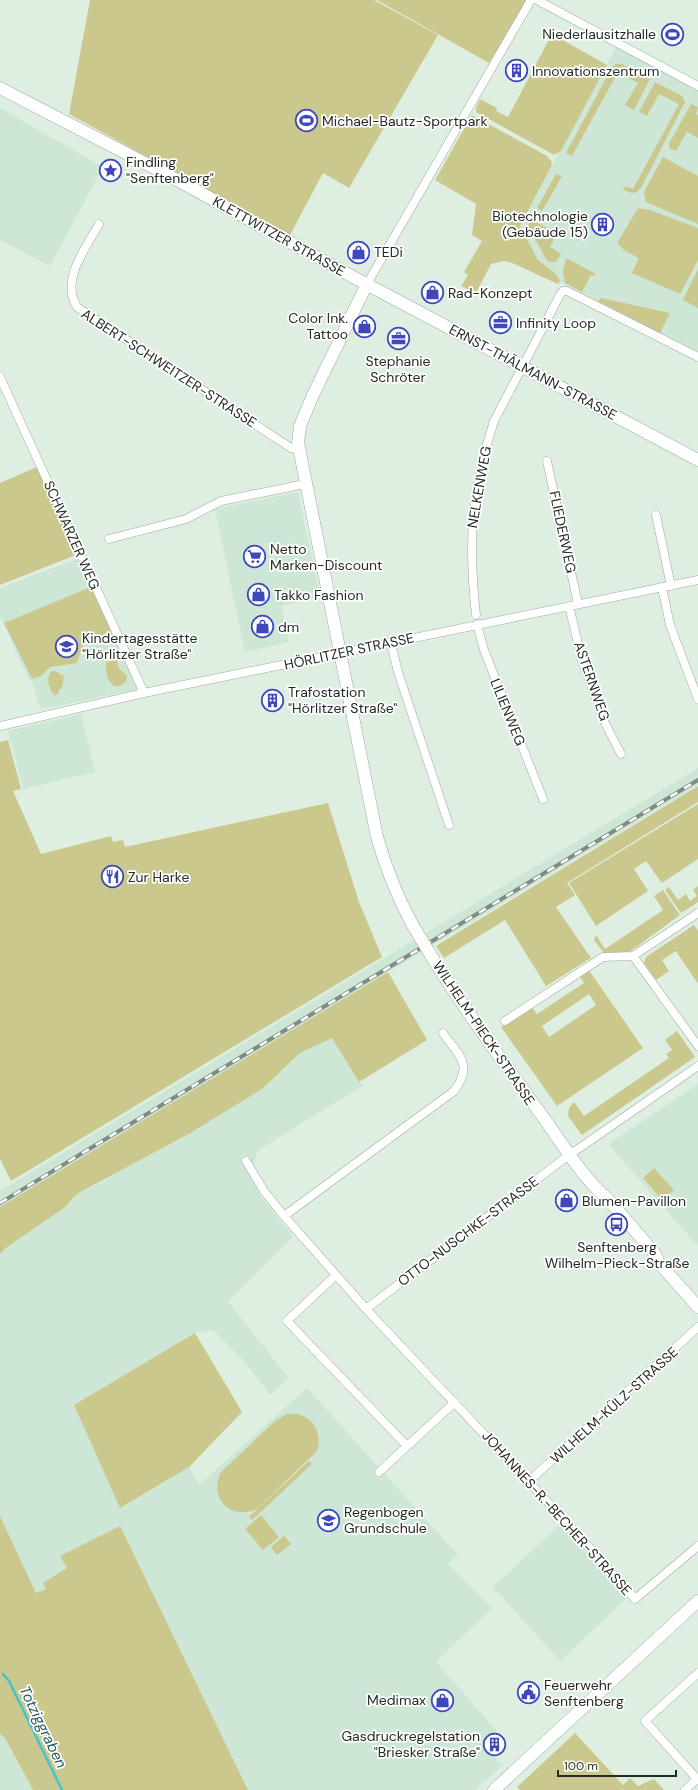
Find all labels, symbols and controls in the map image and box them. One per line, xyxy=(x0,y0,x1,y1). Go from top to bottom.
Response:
sports icon: Niederlausitzhalle xyxy=(659,21,685,47)
place label: Niederlausitzhalle xyxy=(542,25,656,43)
building icon: Innovationszentrum xyxy=(503,58,529,84)
place label: Innovationszentrum xyxy=(532,62,660,80)
sports icon: Michael-Bautz-Sportpark xyxy=(294,108,320,134)
place label: Michael-Bautz-Sportpark xyxy=(322,112,487,130)
place label: Findling "Senftenberg" xyxy=(126,153,214,187)
place icon: Findling "Senftenberg" xyxy=(97,157,123,183)
street label: KLETTWITZER STRASSE xyxy=(210,192,349,280)
place label: Biotechnologie (Gebäude 15) xyxy=(492,207,588,241)
building icon: Biotechnologie (Gebäude 15) xyxy=(590,211,616,237)
shop icon: TEDi xyxy=(345,239,371,265)
place label: TEDi xyxy=(374,243,403,261)
shop icon: Rad-Konzept xyxy=(420,280,446,306)
place label: Rad-Konzept xyxy=(448,284,532,302)
street label: ALBERT-SCHWEITZER-STRASSE xyxy=(78,305,260,431)
place label: Color Ink. Tattoo xyxy=(288,309,348,343)
office icon: Infinity Loop xyxy=(487,310,513,336)
shop icon: Color Ink. Tattoo xyxy=(351,313,377,339)
place label: Infinity Loop xyxy=(516,314,596,332)
street label: ERNST-THÄLMANN-STRASSE xyxy=(446,320,620,424)
office icon: Stephanie Schröter xyxy=(385,326,411,352)
place label: Stephanie Schröter xyxy=(365,352,431,386)
street label: NELKENWEG xyxy=(463,445,495,529)
street label: SCHWARZER WEG xyxy=(40,478,104,592)
street label: FLIEDERWEG xyxy=(545,489,581,575)
place label: Netto Marken-Discount xyxy=(270,540,383,574)
supermarket icon: Netto Marken-Discount xyxy=(242,544,268,570)
shop icon: Takko Fashion xyxy=(246,582,272,608)
place label: Takko Fashion xyxy=(274,586,363,604)
shop icon: dm xyxy=(249,614,275,640)
place label: dm xyxy=(278,618,299,636)
street label: HÖRLITZER STRASSE xyxy=(282,628,416,674)
place label: Kindertagesstätte "Hörlitzer Straße" xyxy=(82,629,198,663)
school or university icon: Kindertagesstätte "Hörlitzer Straße" xyxy=(53,633,79,659)
street label: ASTERNWEG xyxy=(570,639,614,723)
street label: LILIENWEG xyxy=(486,676,530,748)
place label: Trafostation "Hörlitzer Straße" xyxy=(288,683,397,717)
building icon: Trafostation "Hörlitzer Straße" xyxy=(260,687,286,713)
restaurant icon: Zur Harke xyxy=(99,864,125,890)
place label: Zur Harke xyxy=(128,868,189,886)
street label: WILHELM-PIECK-STRASSE xyxy=(429,957,539,1109)
street label: OTTO-NUSCHKE-STRASSE xyxy=(394,1172,542,1290)
shop icon: Blumen-Pavillon xyxy=(554,1188,580,1214)
place label: Blumen-Pavillon xyxy=(582,1192,686,1210)
bus stop icon: Senftenberg Wilhelm-Pieck-Straße xyxy=(604,1212,630,1238)
place label: Senftenberg Wilhelm-Pieck-Straße xyxy=(545,1238,689,1272)
street label: WILHELM-KÜLZ-STRASSE xyxy=(546,1343,682,1467)
street label: JOHANNES-R.-BECHER-STRASSE xyxy=(478,1427,636,1599)
place label: Regenbogen Grundschule xyxy=(344,1503,427,1537)
school or university icon: Regenbogen Grundschule xyxy=(315,1507,341,1533)
place label: Feuerwehr Senftenberg xyxy=(544,1676,624,1710)
public building icon: Feuerwehr Senftenberg xyxy=(515,1680,541,1706)
water label: Totziggraben xyxy=(14,1682,72,1772)
shop icon: Medimax xyxy=(429,1687,455,1713)
place label: Medimax xyxy=(367,1691,426,1709)
place label: Gasdruckregelstation "Briesker Straße" xyxy=(341,1727,480,1761)
building icon: Gasdruckregelstation "Briesker Straße" xyxy=(482,1731,508,1757)
scale bar xyxy=(558,1752,676,1778)
text: 100 m xyxy=(564,1758,598,1774)

